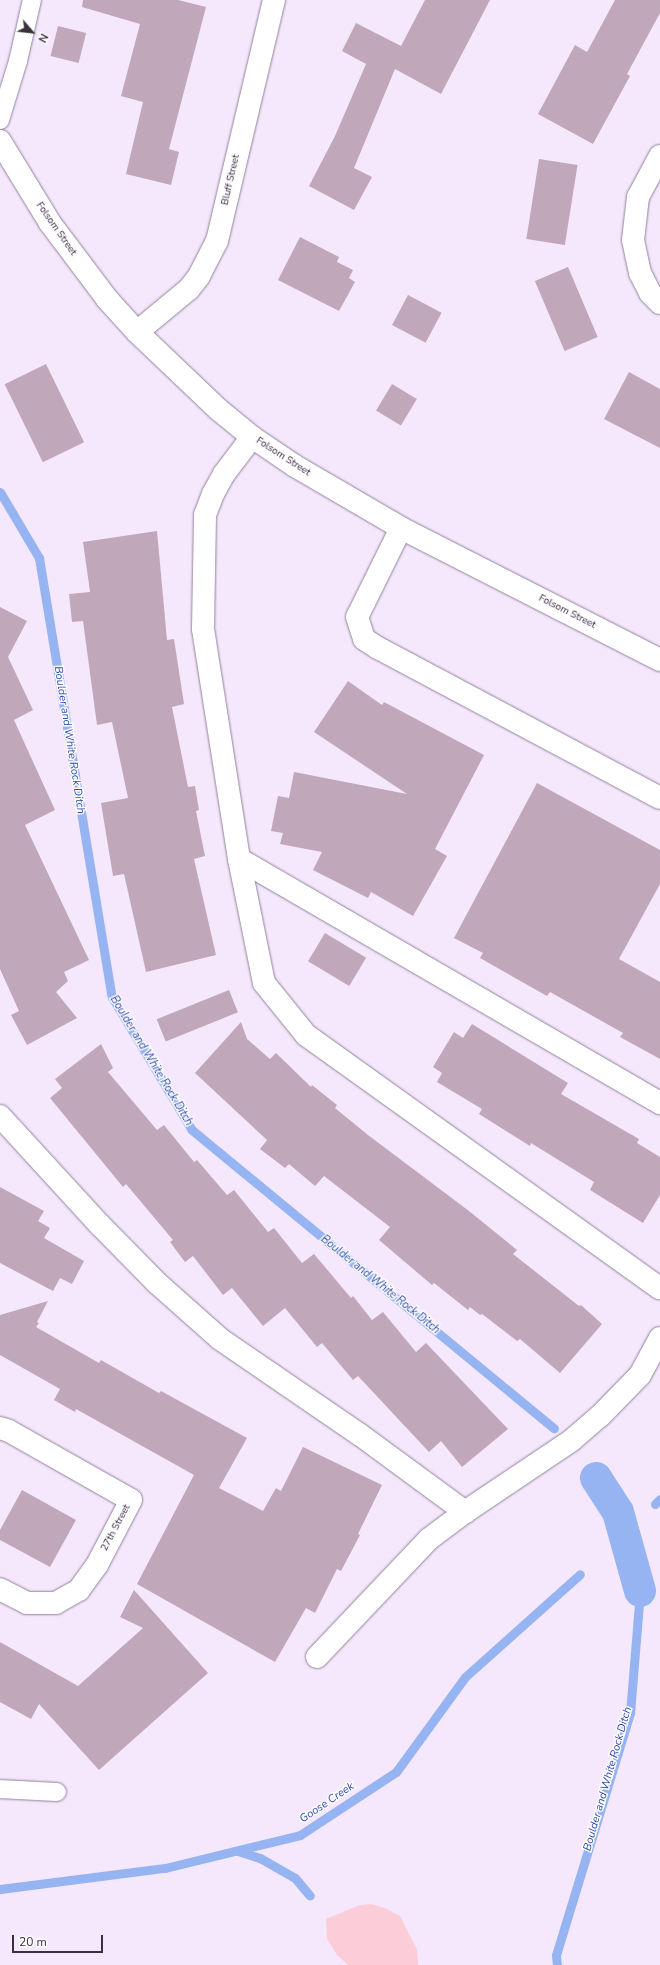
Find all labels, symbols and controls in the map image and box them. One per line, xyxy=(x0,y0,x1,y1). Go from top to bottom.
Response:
north arrow xyxy=(12,12,52,52)
text: N xyxy=(34,31,52,45)
street label: Bluff Street xyxy=(219,153,243,207)
street label: Folsom Street xyxy=(33,200,79,258)
street label: Folsom Street xyxy=(254,435,312,479)
street label: Folsom Street xyxy=(536,592,598,632)
water label: Boulder and White Rock Ditch xyxy=(51,665,87,815)
water label: Boulder and White Rock Ditch xyxy=(107,994,195,1128)
water label: Boulder and White Rock Ditch xyxy=(318,1233,442,1337)
street label: 27th Street xyxy=(99,1503,133,1553)
water label: Boulder and White Rock Ditch xyxy=(581,1705,635,1853)
water label: Goose Creek xyxy=(297,1780,357,1826)
scale bar xyxy=(14,1927,105,1953)
text: 20 m xyxy=(19,1934,47,1950)

